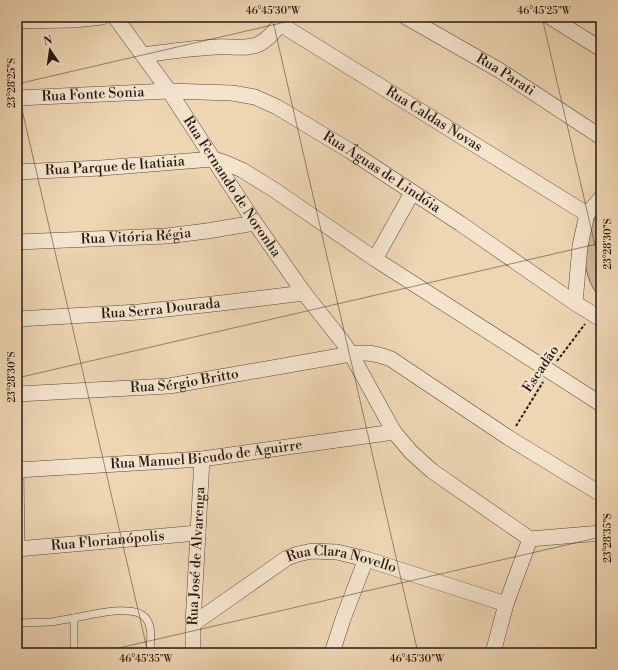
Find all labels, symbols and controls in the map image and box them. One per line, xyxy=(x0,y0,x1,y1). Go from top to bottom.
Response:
text: 46°45'30"W xyxy=(246,5,301,17)
text: 46°45'25"W xyxy=(517,5,572,17)
north arrow xyxy=(30,30,70,70)
text: N xyxy=(42,33,54,49)
street label: Rua Parati xyxy=(473,50,539,100)
text: 23°28'25"S xyxy=(6,58,18,108)
street label: Rua Caldas Novas xyxy=(382,82,486,156)
street label: Rua Fonte Sonia xyxy=(41,83,146,106)
street label: Rua Fernando de Noronha xyxy=(179,113,286,261)
street label: Rua Águas de Lindóia xyxy=(319,128,445,218)
street label: Rua Parque de Itatiaia xyxy=(45,152,186,180)
text: 23°28'30"S xyxy=(602,218,614,269)
street label: Rua Vitória Régia xyxy=(80,224,193,248)
street label: Rua Serra Dourada xyxy=(100,294,222,323)
street label: Escadão xyxy=(519,342,563,396)
text: 23°28'30"S xyxy=(6,351,18,402)
street label: Rua Sérgio Britto xyxy=(130,365,240,397)
street label: Rua Manuel Bicudo de Aguirre xyxy=(110,436,303,473)
street label: Rua José de Alvarenga xyxy=(184,485,210,626)
text: 23°28'35"S xyxy=(602,513,614,563)
street label: Rua Florianópolis xyxy=(50,527,165,555)
street label: Rua Clara Novello xyxy=(284,542,399,577)
text: 46°45'35"W xyxy=(119,653,174,665)
text: 46°45'30"W xyxy=(390,653,445,665)

